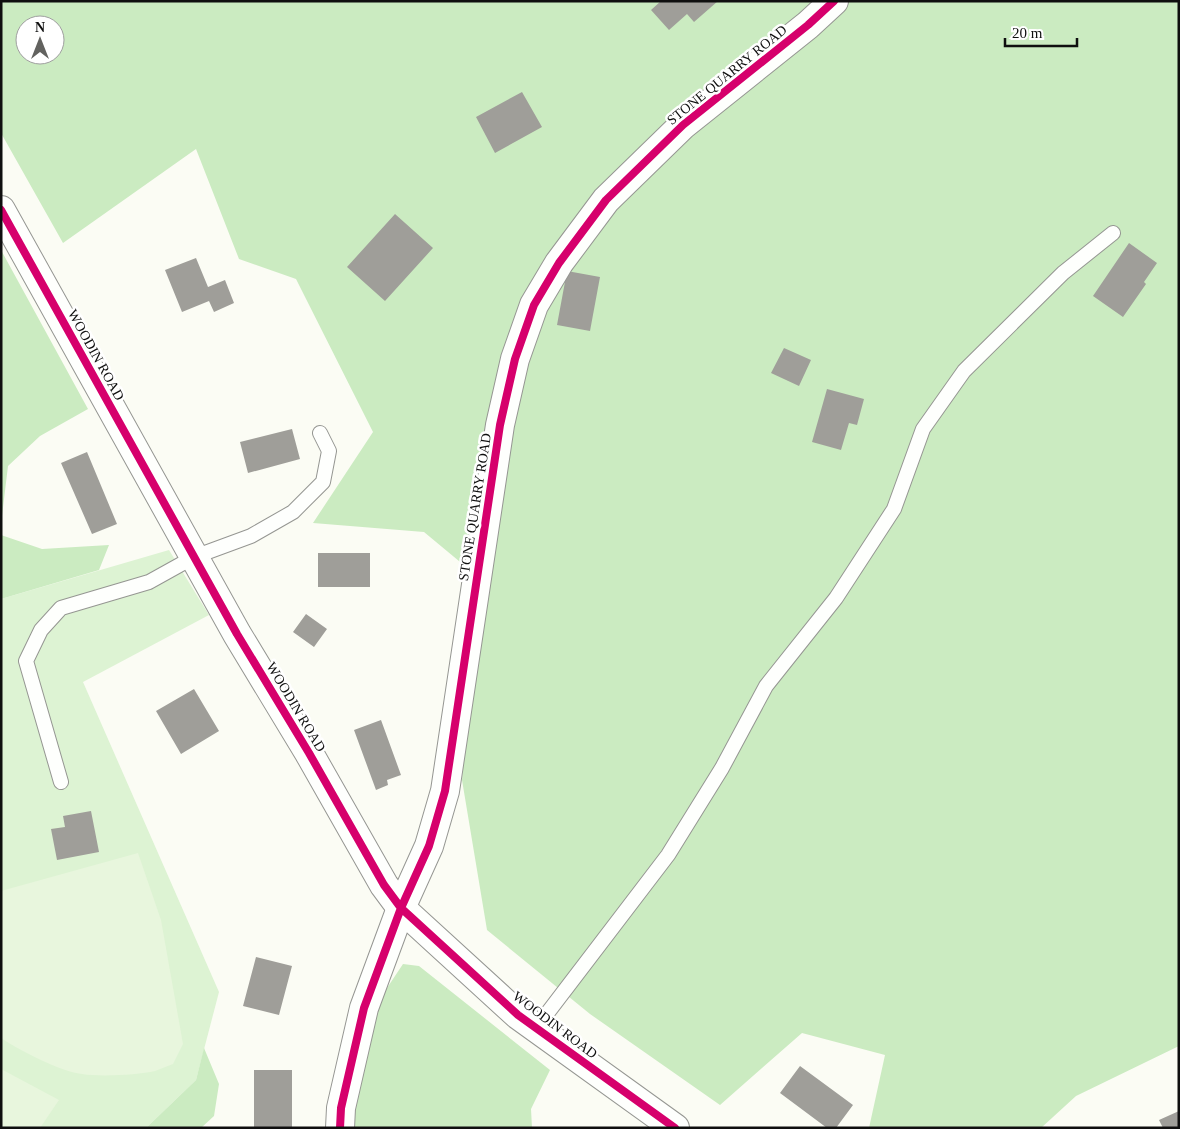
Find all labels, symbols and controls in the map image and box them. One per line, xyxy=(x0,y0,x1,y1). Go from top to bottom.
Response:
north arrow xyxy=(15,15,65,65)
scale bar xyxy=(1005,15,1078,47)
text: N xyxy=(35,20,45,35)
street label: STONE QUARRY ROAD xyxy=(664,22,790,128)
text: 20 m xyxy=(1012,25,1043,41)
street label: WOODIN ROAD xyxy=(65,307,127,403)
street label: STONE QUARRY ROAD xyxy=(456,432,494,582)
street label: WOODIN ROAD xyxy=(263,660,329,754)
street label: WOODIN ROAD xyxy=(510,988,600,1062)

